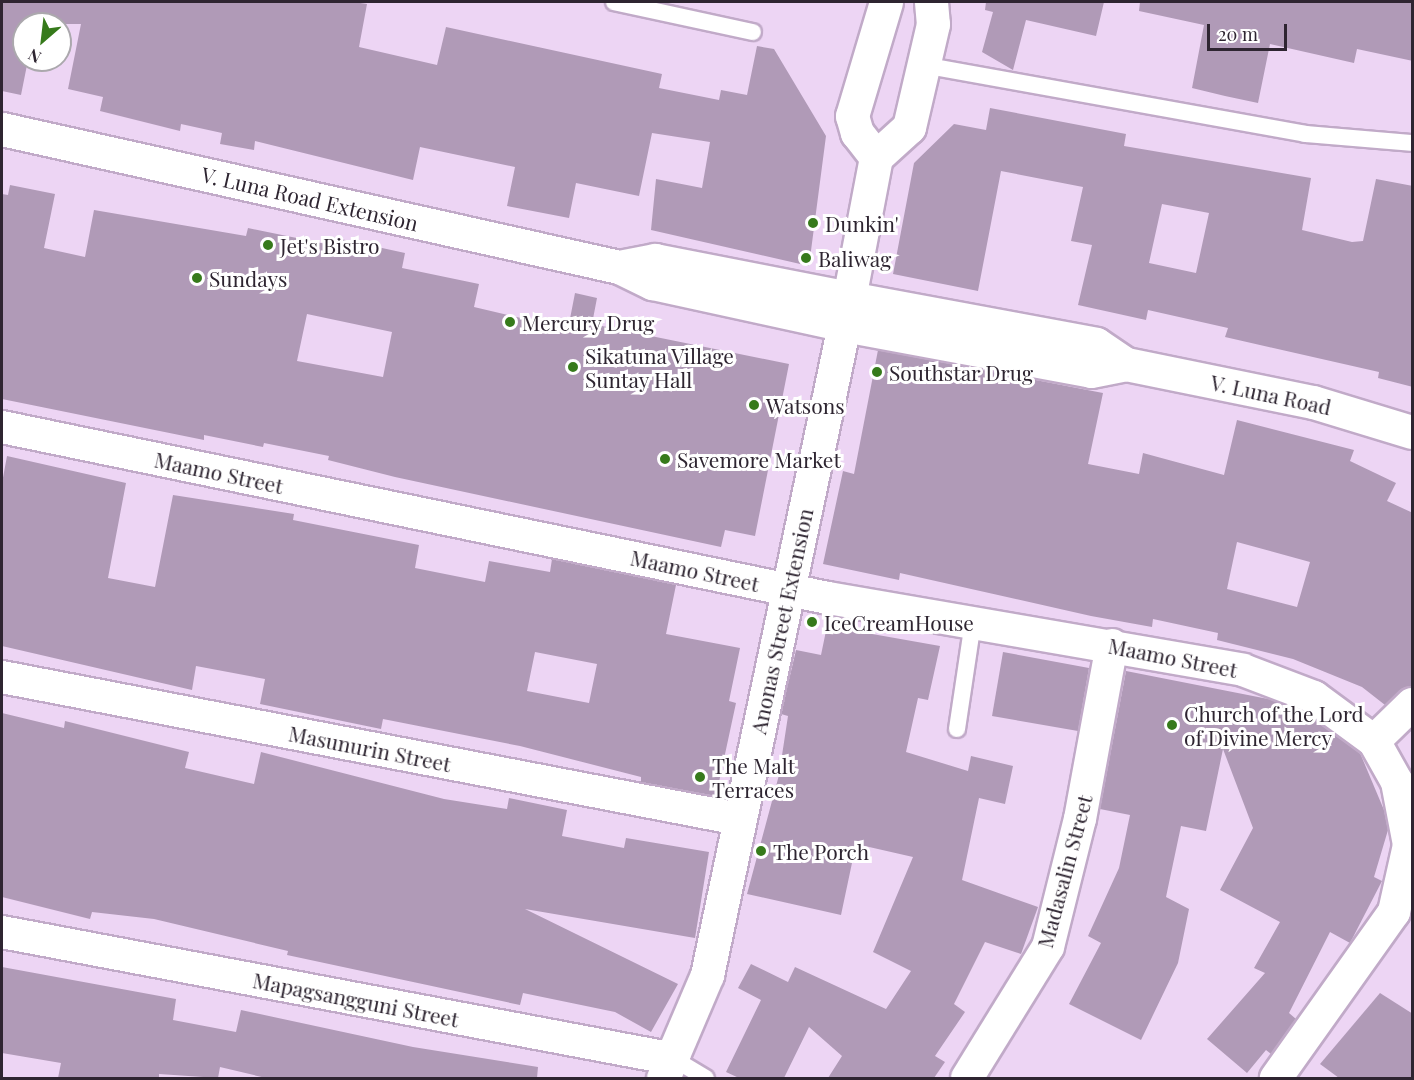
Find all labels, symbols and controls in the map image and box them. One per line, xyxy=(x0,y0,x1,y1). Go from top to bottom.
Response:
north arrow xyxy=(12,12,72,72)
scale bar xyxy=(1210,12,1290,50)
text: 20 m xyxy=(1218,22,1258,46)
text: N xyxy=(24,45,44,69)
street label: V. Luna Road Extension xyxy=(199,161,421,235)
place label: Dunkin' xyxy=(825,210,899,236)
marker: Dunkin' xyxy=(806,216,820,230)
place label: Jet's Bistro xyxy=(280,232,379,258)
marker: Jet's Bistro xyxy=(261,238,275,252)
place label: Baliwag xyxy=(818,245,891,271)
marker: Baliwag xyxy=(799,251,813,265)
place label: Sundays xyxy=(209,265,287,291)
marker: Sundays xyxy=(190,271,204,285)
place label: Mercury Drug xyxy=(522,309,655,335)
marker: Mercury Drug xyxy=(503,315,517,329)
place label: Sikatuna Village Suntay Hall xyxy=(585,342,735,392)
place label: Southstar Drug xyxy=(889,359,1034,385)
marker: Sikatuna Village Suntay Hall xyxy=(566,360,580,374)
marker: Southstar Drug xyxy=(870,365,884,379)
street label: V. Luna Road xyxy=(1208,369,1334,419)
place label: Watsons xyxy=(766,392,845,418)
marker: Watsons xyxy=(747,398,761,412)
street label: Maamo Street xyxy=(152,446,286,498)
place label: Savemore Market xyxy=(677,446,841,472)
marker: Savemore Market xyxy=(658,452,672,466)
street label: Anonas Street Extension xyxy=(745,506,817,736)
street label: Maamo Street xyxy=(628,544,762,596)
place label: IceCreamHouse xyxy=(824,609,974,635)
marker: IceCreamHouse xyxy=(805,615,819,629)
street label: Maamo Street xyxy=(1106,632,1240,682)
place label: Church of the Lord of Divine Mercy xyxy=(1184,700,1364,750)
marker: Church of the Lord of Divine Mercy xyxy=(1165,718,1179,732)
street label: Masunurin Street xyxy=(287,720,453,776)
place label: The Malt Terraces xyxy=(712,752,795,802)
marker: The Malt Terraces xyxy=(693,770,707,784)
street label: Madasalin Street xyxy=(1031,792,1097,950)
place label: The Porch xyxy=(773,838,869,864)
marker: The Porch xyxy=(754,844,768,858)
street label: Mapagsangguni Street xyxy=(251,967,461,1031)

